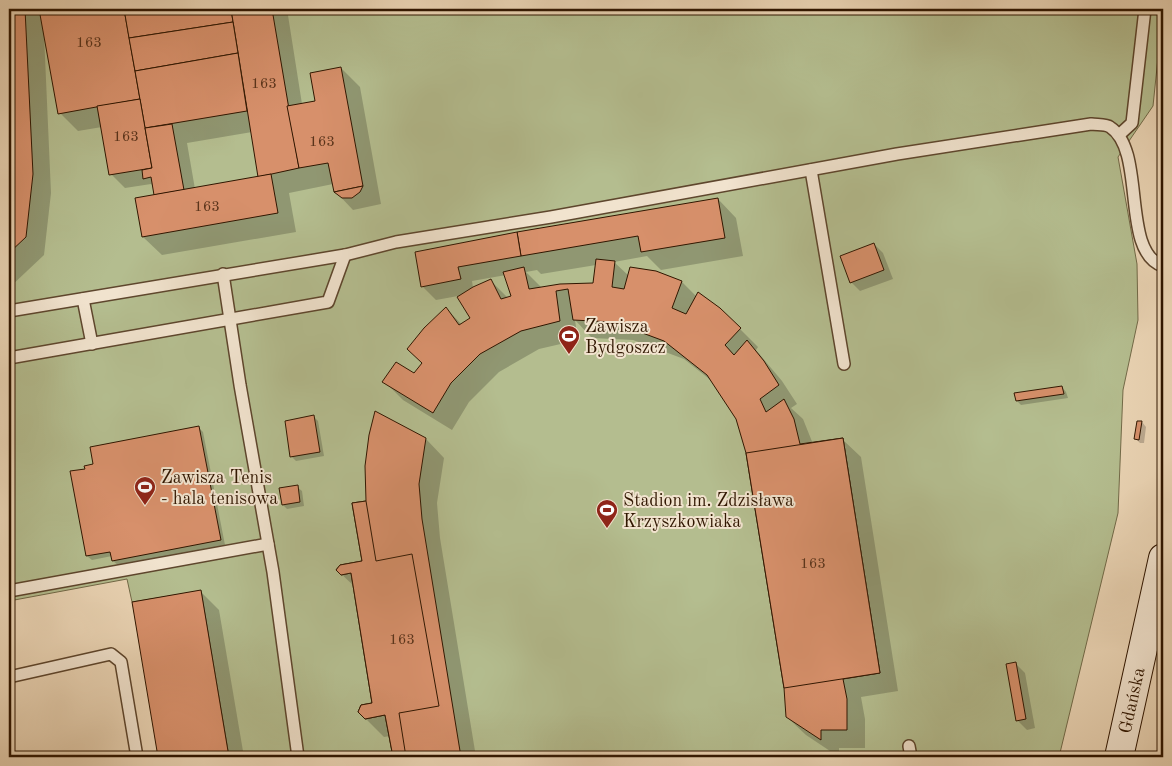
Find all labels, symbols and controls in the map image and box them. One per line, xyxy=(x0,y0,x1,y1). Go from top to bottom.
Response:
house number: 163 xyxy=(76,36,102,51)
house number: 163 xyxy=(251,77,277,92)
house number: 163 xyxy=(113,130,139,145)
house number: 163 xyxy=(309,135,335,150)
house number: 163 xyxy=(194,200,220,215)
place label: Zawisza Bydgoszcz xyxy=(585,318,666,357)
sports icon: Zawisza Bydgoszcz xyxy=(557,324,581,355)
place label: Zawisza Tenis - hala tenisowa xyxy=(161,469,278,508)
sports icon: Zawisza Tenis - hala tenisowa xyxy=(133,475,157,506)
place label: Stadion im. Zdzisława Krzyszkowiaka xyxy=(623,492,794,531)
sports icon: Stadion im. Zdzisława Krzyszkowiaka xyxy=(595,498,619,529)
house number: 163 xyxy=(800,557,826,572)
house number: 163 xyxy=(389,633,415,648)
street label: Gdańska xyxy=(1116,666,1149,735)

